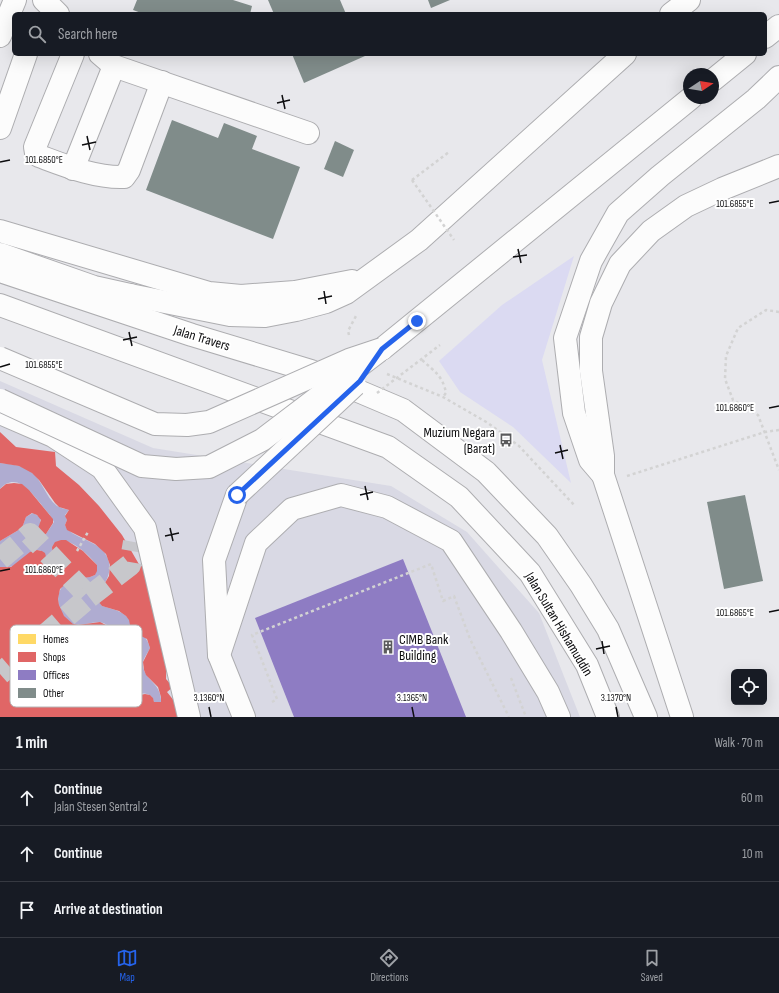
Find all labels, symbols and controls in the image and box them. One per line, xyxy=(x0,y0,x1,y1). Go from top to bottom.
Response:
search box xyxy=(12,12,767,56)
icon: search xyxy=(26,23,48,45)
text: Search here xyxy=(58,25,118,44)
north arrow xyxy=(683,68,719,104)
text: 101.6850°E xyxy=(25,154,63,166)
text: 101.6855°E xyxy=(716,198,754,210)
route end xyxy=(408,312,426,330)
street label: Jalan Travers xyxy=(171,321,232,355)
text: 101.6855°E xyxy=(25,359,63,371)
text: 101.6860°E xyxy=(716,402,754,414)
place label: Muzium Negara (Barat) xyxy=(423,424,495,457)
bus stop icon: Muzium Negara (Barat) xyxy=(498,432,514,448)
route start xyxy=(228,486,246,504)
text: 101.6860°E xyxy=(25,564,63,576)
street label: Jalan Sultan Hishamuddin xyxy=(521,568,597,679)
text: 101.6865°E xyxy=(716,607,754,619)
legend xyxy=(10,625,142,707)
place label: CIMB Bank Building xyxy=(399,631,449,664)
text: Homes xyxy=(43,633,69,646)
building icon: CIMB Bank Building xyxy=(380,639,396,655)
text: Shops xyxy=(43,651,66,664)
text: Offices xyxy=(43,669,70,682)
map controls xyxy=(731,669,767,705)
button: locate xyxy=(731,669,767,705)
text: Other xyxy=(43,687,64,700)
text: 3.1360°N xyxy=(194,692,224,704)
text: 3.1365°N xyxy=(397,692,427,704)
text: 3.1370°N xyxy=(601,692,631,704)
text: 1 min xyxy=(16,733,48,753)
text: Walk · 70 m xyxy=(714,735,763,751)
text: Continue xyxy=(54,780,103,799)
icon: ahead xyxy=(16,787,38,809)
text: 60 m xyxy=(741,790,763,806)
text: Jalan Stesen Sentral 2 xyxy=(54,799,148,815)
icon: ahead xyxy=(16,843,38,865)
text: Continue xyxy=(54,844,103,863)
text: 10 m xyxy=(742,846,763,862)
icon: arrive xyxy=(16,899,38,921)
text: Arrive at destination xyxy=(54,900,163,919)
tab: Map xyxy=(116,947,138,984)
tab: Directions xyxy=(371,947,408,984)
tab: Saved xyxy=(641,947,663,984)

